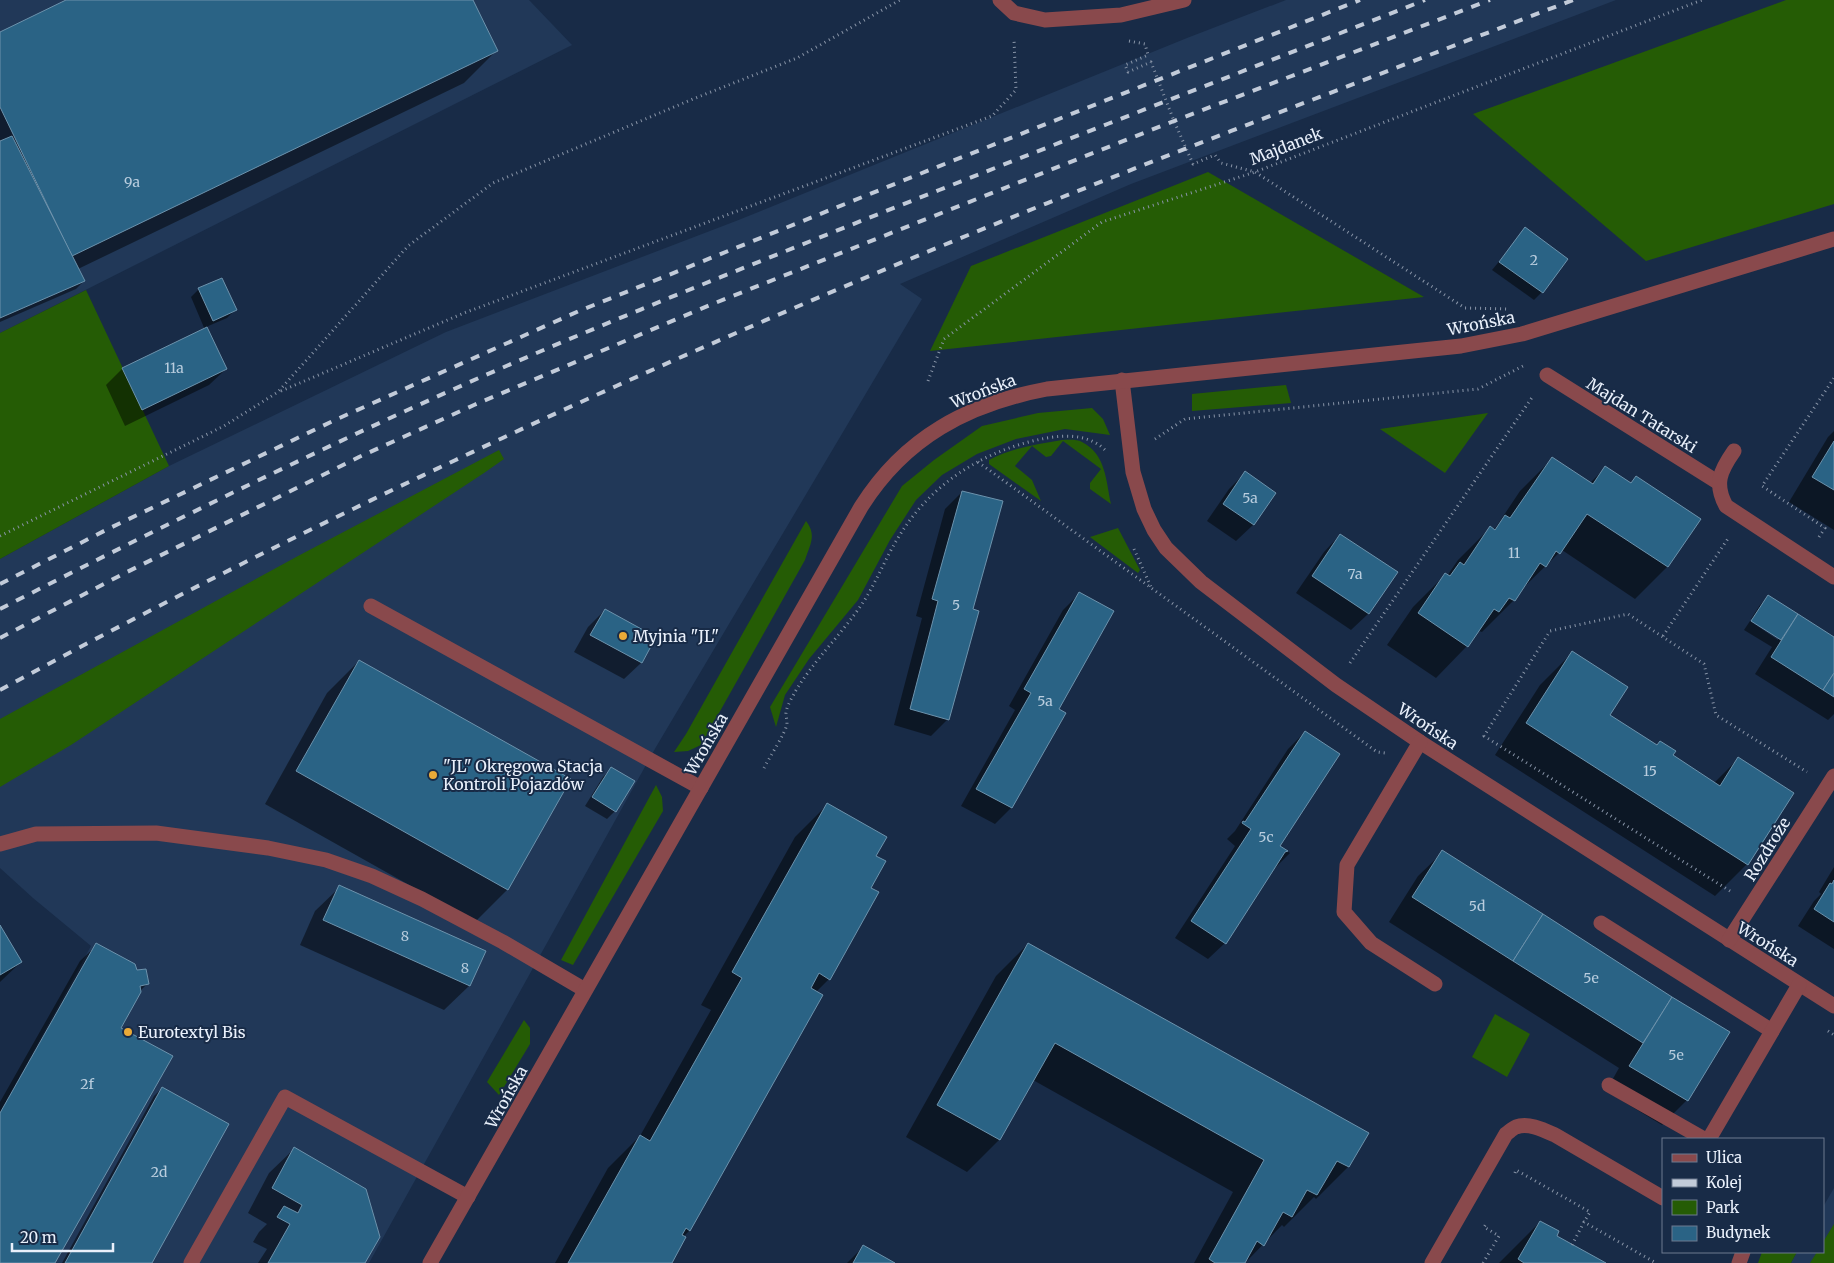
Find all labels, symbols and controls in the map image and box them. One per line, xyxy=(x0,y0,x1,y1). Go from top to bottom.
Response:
street label: Majdanek xyxy=(1247,123,1326,169)
house number: 9a xyxy=(124,173,140,191)
house number: 2 xyxy=(1530,251,1538,269)
street label: Wrońska xyxy=(1445,307,1517,340)
house number: 11a xyxy=(164,359,184,377)
street label: Wrońska xyxy=(947,369,1019,413)
street label: Majdan Tatarski xyxy=(1583,373,1701,457)
house number: 5a xyxy=(1242,489,1258,507)
house number: 11 xyxy=(1508,544,1520,562)
house number: 7a xyxy=(1348,565,1363,583)
house number: 5 xyxy=(952,596,960,614)
place label: Myjnia "JL" xyxy=(633,626,719,646)
marker: Myjnia "JL" xyxy=(617,630,629,642)
house number: 5a xyxy=(1037,692,1053,710)
street label: Wrońska xyxy=(1393,698,1462,754)
street label: Wrońska xyxy=(680,709,732,780)
place label: "JL" Okręgowa Stacja Kontroli Pojazdów xyxy=(443,756,603,794)
house number: 15 xyxy=(1643,762,1657,780)
marker: "JL" Okręgowa Stacja Kontroli Pojazdów xyxy=(427,769,439,781)
street label: Rozdroże xyxy=(1740,813,1794,885)
house number: 5c xyxy=(1258,828,1274,846)
house number: 5d xyxy=(1469,897,1486,915)
street label: Wrońska xyxy=(1733,917,1803,971)
house number: 8 xyxy=(401,927,409,945)
house number: 8 xyxy=(461,959,469,977)
house number: 5e xyxy=(1583,969,1599,987)
place label: Eurotextyl Bis xyxy=(138,1022,246,1042)
marker: Eurotextyl Bis xyxy=(122,1026,134,1038)
house number: 5e xyxy=(1668,1046,1684,1064)
street label: Wrońska xyxy=(480,1062,532,1133)
house number: 2f xyxy=(80,1075,94,1093)
legend xyxy=(1662,1138,1824,1253)
text: Ulica xyxy=(1706,1148,1742,1167)
house number: 2d xyxy=(151,1163,168,1181)
text: Kolej xyxy=(1706,1173,1742,1192)
text: Park xyxy=(1706,1198,1740,1217)
scale bar xyxy=(12,1220,114,1252)
text: Budynek xyxy=(1706,1223,1771,1242)
text: 20 m xyxy=(20,1228,57,1247)

